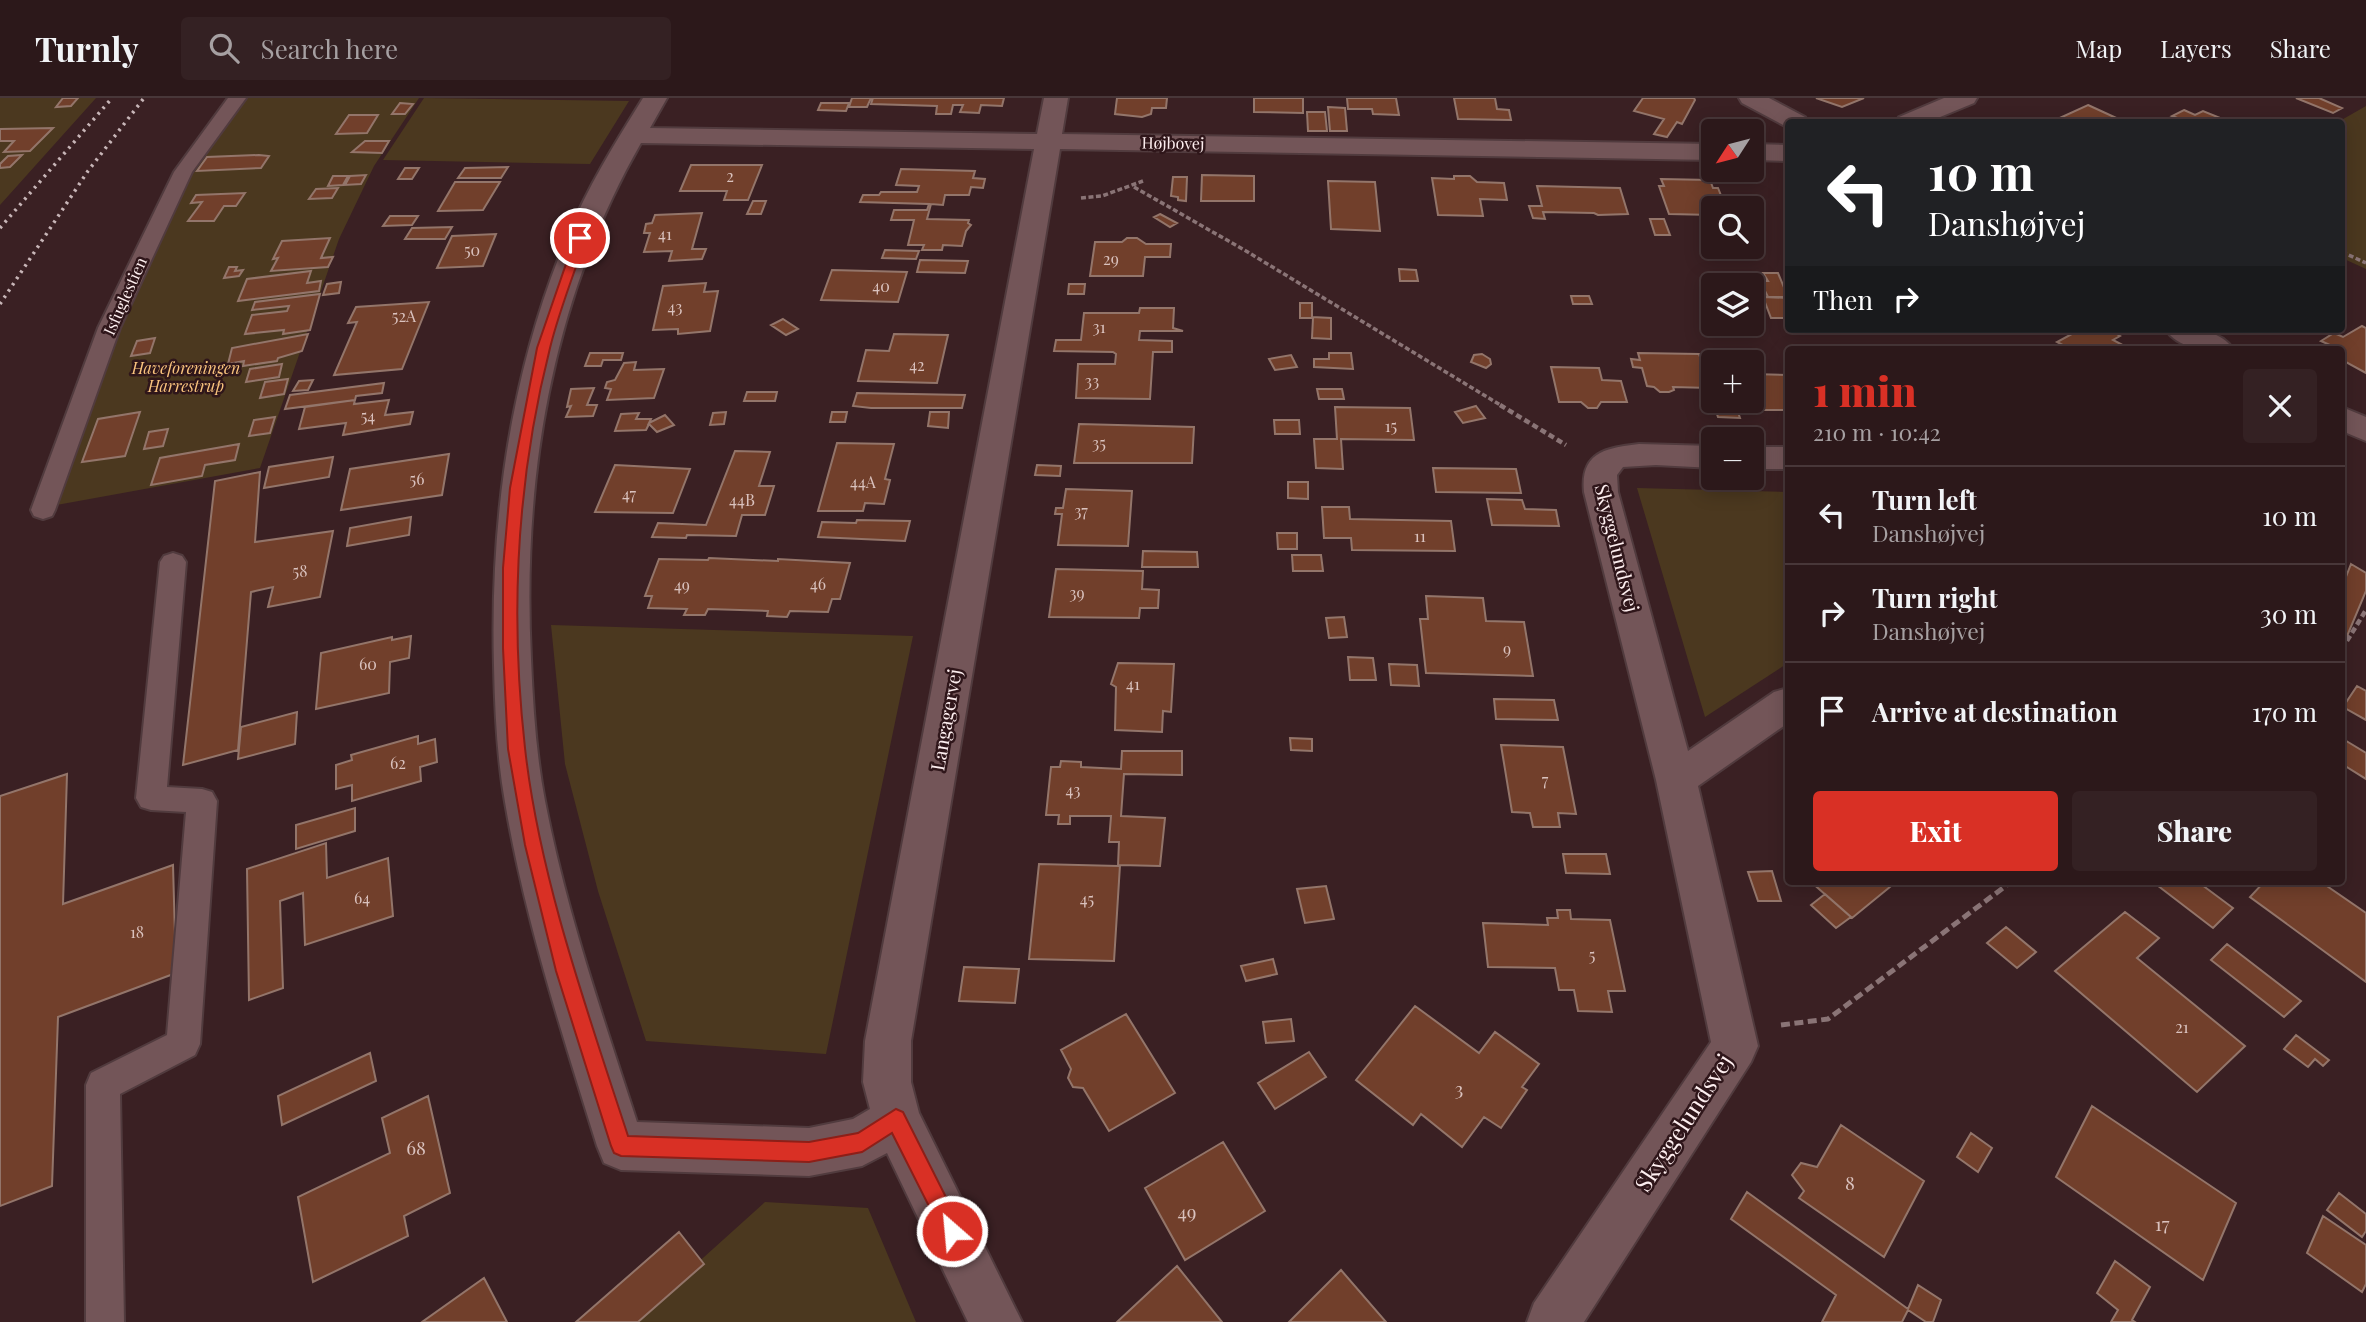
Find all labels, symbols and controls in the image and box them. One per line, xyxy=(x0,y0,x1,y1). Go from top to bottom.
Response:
search box xyxy=(181,17,671,80)
text: Turnly xyxy=(35,26,139,70)
icon: search xyxy=(205,29,243,67)
text: Search here xyxy=(261,31,398,66)
text: Map xyxy=(2076,32,2122,64)
text: Layers xyxy=(2160,32,2232,64)
text: Share xyxy=(2270,32,2331,64)
north arrow xyxy=(1701,119,1764,182)
map controls xyxy=(1701,119,1764,490)
street label: Højbovej xyxy=(1142,131,1204,154)
text: 10 m xyxy=(1928,138,2034,203)
icon: left xyxy=(1813,147,1904,238)
house number: 2 xyxy=(726,165,734,186)
button: search xyxy=(1701,196,1764,259)
text: Danshøjvej xyxy=(1928,201,2085,244)
pin xyxy=(550,208,610,268)
icon: arrive xyxy=(561,219,599,257)
house number: 41 xyxy=(658,223,672,244)
house number: 50 xyxy=(464,239,480,260)
house number: 29 xyxy=(1103,248,1119,269)
street label: Isfuglestien xyxy=(98,253,151,338)
button: layers xyxy=(1701,273,1764,336)
house number: 40 xyxy=(872,275,890,296)
icon: right xyxy=(1887,280,1925,318)
text: Then xyxy=(1813,282,1873,317)
house number: 43 xyxy=(668,296,682,317)
house number: 52A xyxy=(392,305,417,326)
house number: 31 xyxy=(1092,316,1106,337)
button: + xyxy=(1701,350,1764,413)
house number: 42 xyxy=(909,354,925,375)
park label: Haveforeningen Harrestrup xyxy=(131,357,240,396)
text: 1 min xyxy=(1813,362,1917,418)
button: close xyxy=(2243,369,2317,443)
house number: 33 xyxy=(1085,370,1099,391)
house number: 54 xyxy=(361,405,375,426)
house number: 15 xyxy=(1385,415,1397,436)
text: 210 m · 10:42 xyxy=(1813,416,1941,447)
button: − xyxy=(1701,427,1764,490)
house number: 35 xyxy=(1092,432,1106,453)
house number: 56 xyxy=(410,468,424,489)
house number: 44A xyxy=(850,471,877,492)
street label: Skyggelundsvej xyxy=(1590,481,1646,614)
text: Turn left xyxy=(1872,482,1977,517)
house number: 47 xyxy=(622,483,637,504)
house number: 44B xyxy=(729,489,755,510)
icon: left xyxy=(1813,496,1851,534)
text: 10 m xyxy=(2262,498,2317,533)
house number: 37 xyxy=(1074,500,1088,521)
text: Danshøjvej xyxy=(1872,517,1985,548)
house number: 11 xyxy=(1414,525,1426,546)
house number: 58 xyxy=(293,560,307,581)
house number: 46 xyxy=(810,573,826,594)
house number: 49 xyxy=(674,574,690,595)
text: Turn right xyxy=(1872,580,1998,615)
house number: 39 xyxy=(1069,582,1085,603)
icon: right xyxy=(1813,594,1851,632)
text: 30 m xyxy=(2260,596,2317,631)
text: Danshøjvej xyxy=(1872,615,1985,646)
house number: 9 xyxy=(1503,638,1511,659)
house number: 60 xyxy=(359,653,377,674)
street label: Langagervej xyxy=(923,667,967,773)
house number: 41 xyxy=(1126,673,1140,694)
icon: arrive xyxy=(1813,692,1851,730)
text: Arrive at destination xyxy=(1872,694,2118,729)
text: 170 m xyxy=(2252,694,2317,729)
house number: 62 xyxy=(390,752,406,773)
house number: 7 xyxy=(1542,769,1549,790)
house number: 43 xyxy=(1066,779,1080,800)
button: Exit xyxy=(1813,791,2058,871)
button: Share xyxy=(2072,791,2317,871)
house number: 64 xyxy=(354,887,370,908)
house number: 45 xyxy=(1080,888,1094,909)
house number: 18 xyxy=(130,921,144,942)
house number: 5 xyxy=(1589,944,1595,965)
house number: 21 xyxy=(2175,1016,2189,1037)
street label: Skyggelundsvej xyxy=(1627,1047,1739,1197)
house number: 3 xyxy=(1455,1075,1463,1101)
house number: 68 xyxy=(406,1134,426,1160)
house number: 8 xyxy=(1845,1169,1855,1195)
position arrow xyxy=(915,1194,989,1268)
house number: 49 xyxy=(1177,1198,1197,1224)
house number: 17 xyxy=(2155,1210,2170,1236)

